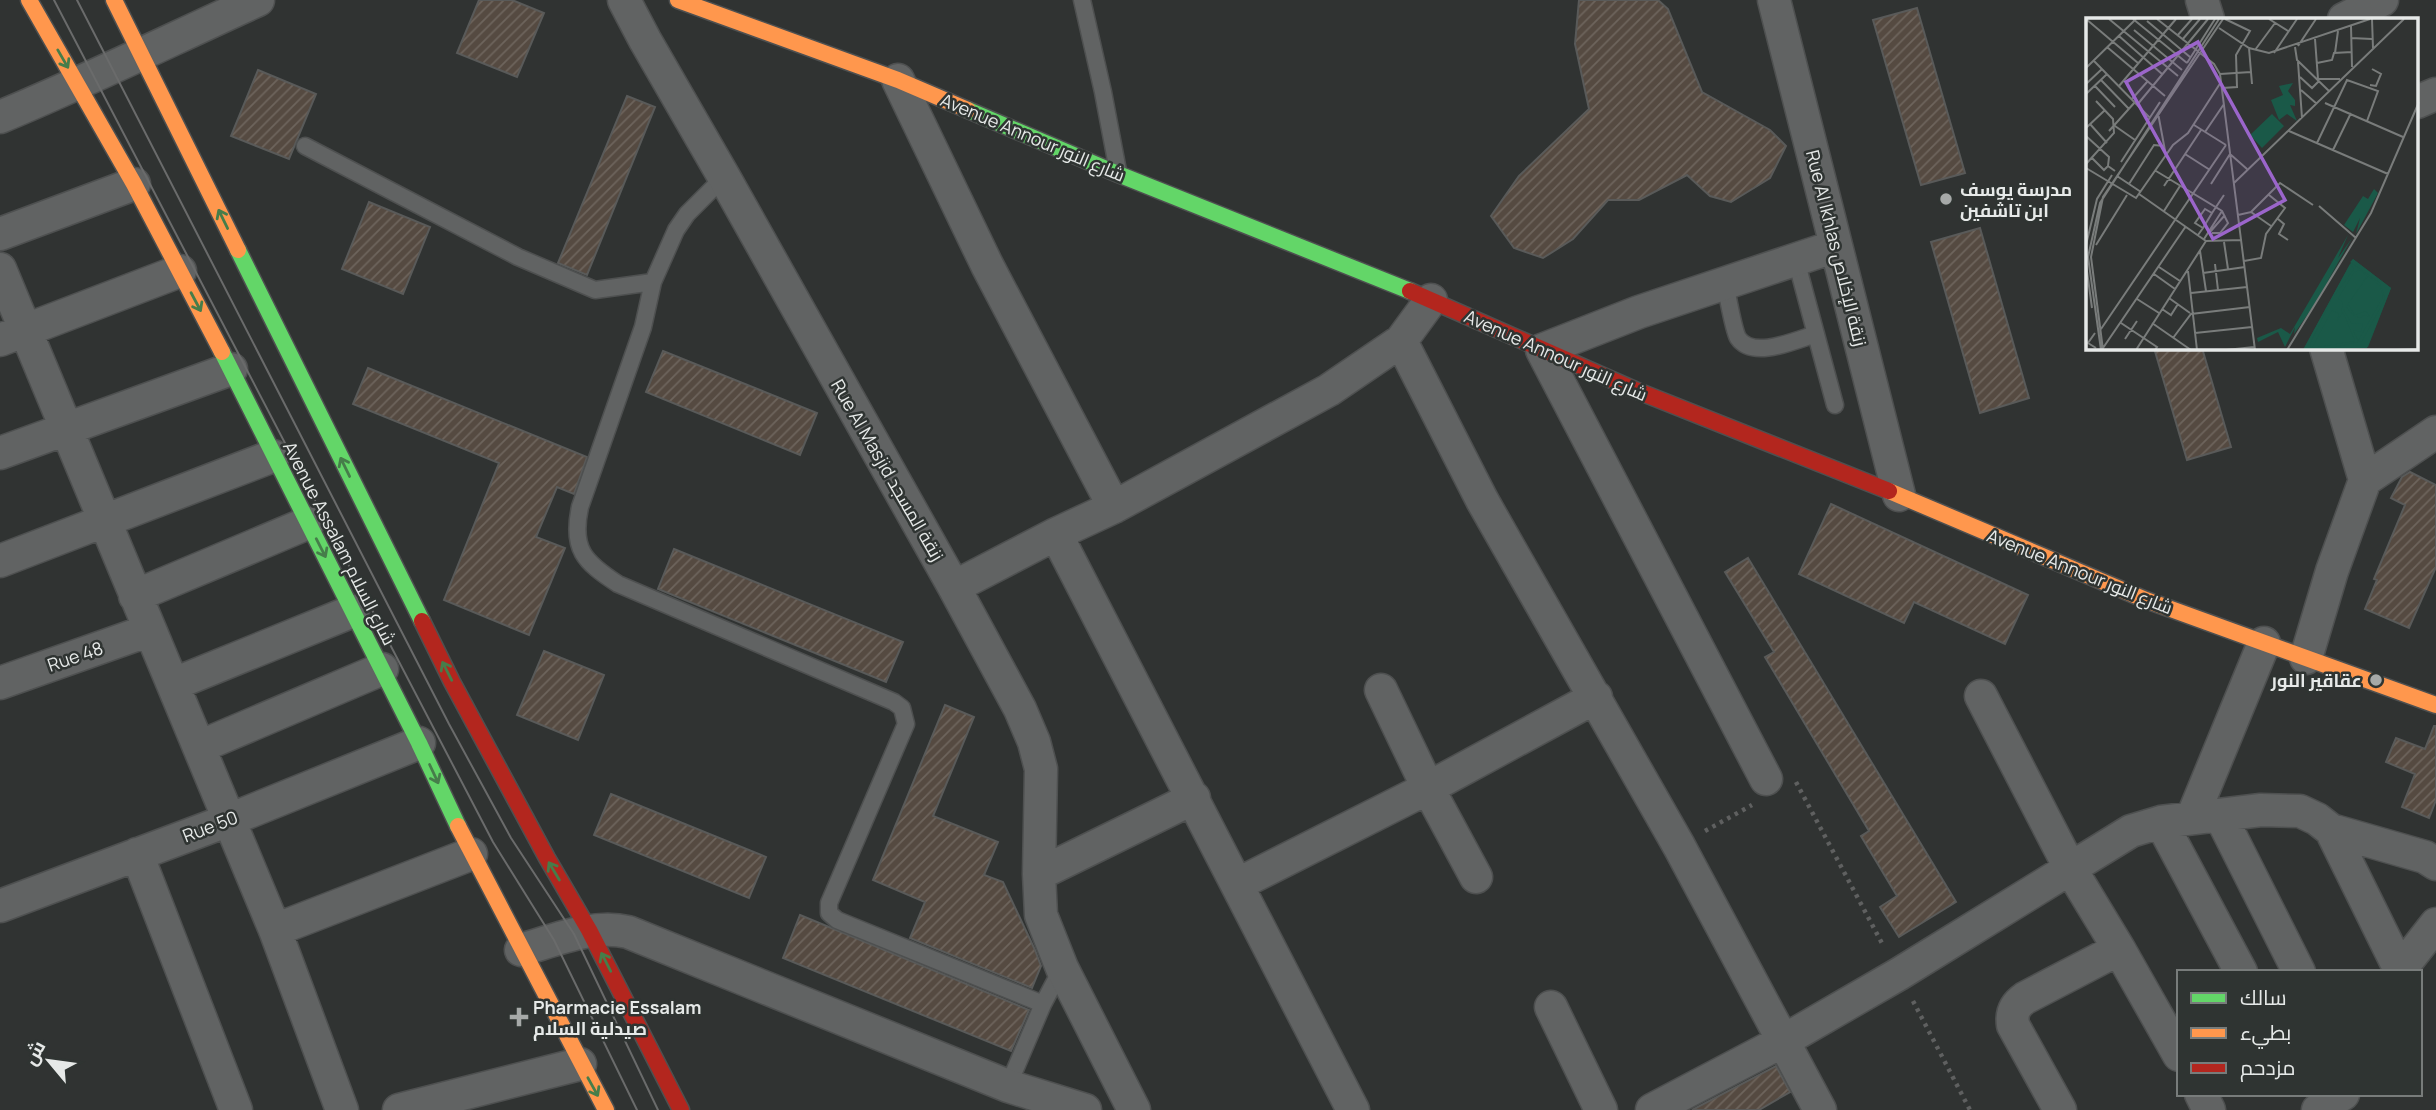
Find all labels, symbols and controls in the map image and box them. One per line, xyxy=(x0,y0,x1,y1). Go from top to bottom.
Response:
inset map xyxy=(2086,18,2418,350)
one-way arrow xyxy=(56,49,70,69)
street label: Avenue Annour شارع النور xyxy=(937,87,1129,188)
street label: Rue Al Ikhlas زنقة الإخلاص xyxy=(1801,147,1873,349)
place label: مدرسة يوسف ابن تاشفين xyxy=(1960,177,2072,222)
marker: مدرسة يوسف ابن تاشفين xyxy=(1938,191,1954,207)
one-way arrow xyxy=(216,209,230,230)
one-way arrow xyxy=(189,291,203,311)
street label: Avenue Annour شارع النور xyxy=(1460,304,1651,407)
street label: Rue Al Masjid زنقة المسجد xyxy=(826,375,950,565)
street label: Avenue Assalam شارع السلام xyxy=(277,437,402,649)
one-way arrow xyxy=(337,457,351,478)
street label: Avenue Annour شارع النور xyxy=(1983,523,2176,620)
one-way arrow xyxy=(315,537,328,558)
street label: Rue 48 xyxy=(44,635,106,677)
one-way arrow xyxy=(439,661,453,682)
place label: عقاقير النور xyxy=(2270,668,2362,692)
marker: عقاقير النور xyxy=(2368,672,2384,688)
one-way arrow xyxy=(428,763,441,784)
street label: Rue 50 xyxy=(179,804,241,848)
one-way arrow xyxy=(547,862,561,882)
one-way arrow xyxy=(598,952,612,973)
legend xyxy=(2177,970,2422,1096)
text: سالك xyxy=(2240,983,2287,1011)
place label: Pharmacie Essalam صيدلية السلام xyxy=(533,995,701,1041)
marker: Pharmacie Essalam صيدلية السلام xyxy=(511,1009,527,1025)
text: بطيء xyxy=(2240,1018,2291,1049)
north arrow xyxy=(14,1026,84,1096)
text: ش xyxy=(17,1036,51,1070)
text: مزدحم xyxy=(2240,1053,2295,1082)
one-way arrow xyxy=(587,1076,600,1097)

